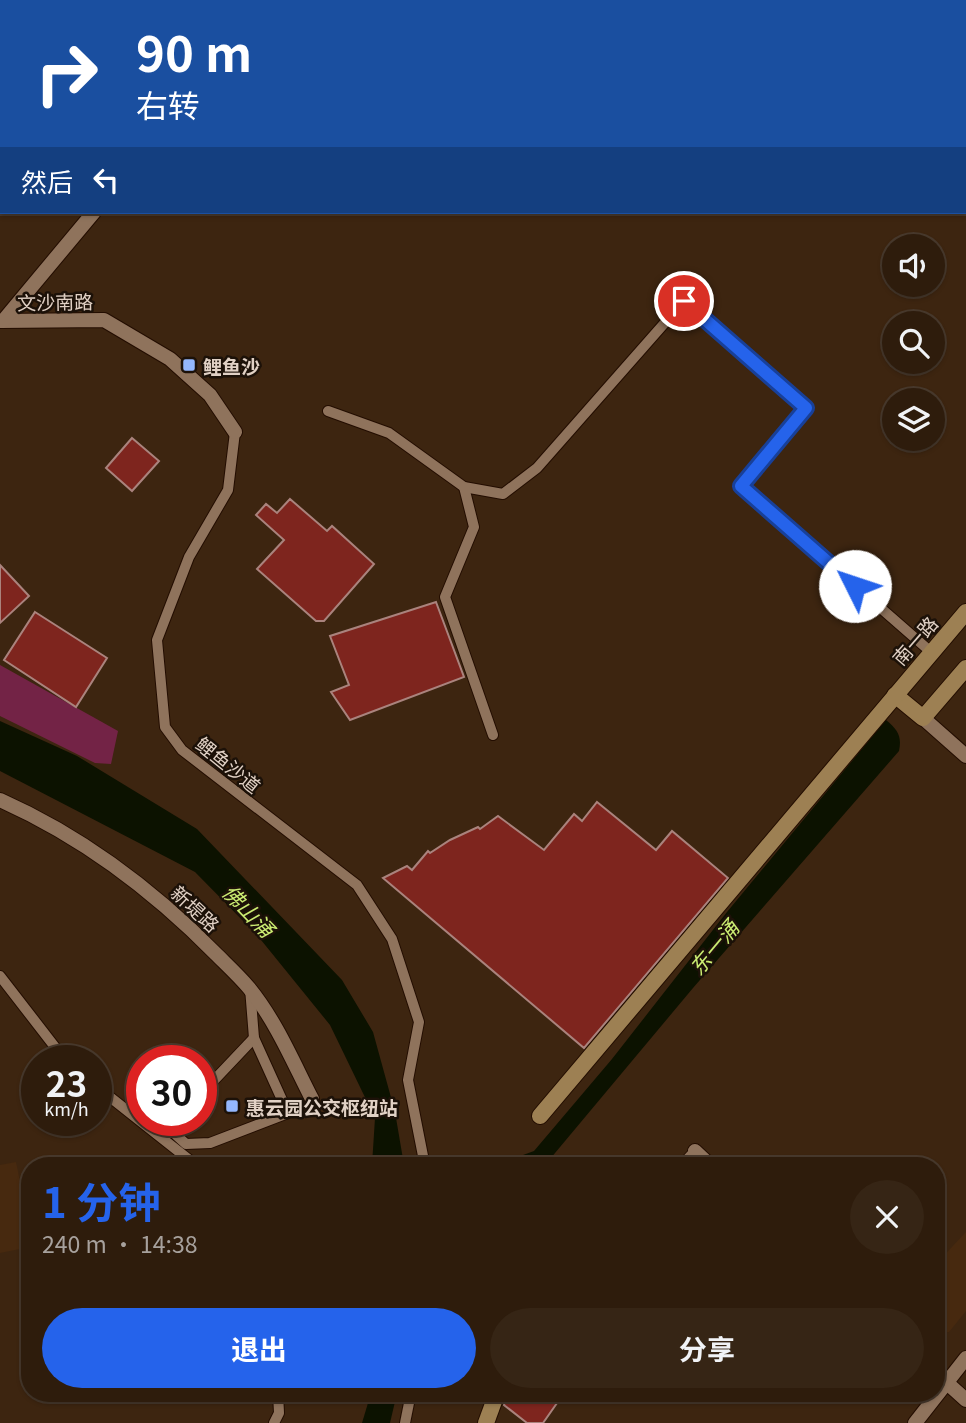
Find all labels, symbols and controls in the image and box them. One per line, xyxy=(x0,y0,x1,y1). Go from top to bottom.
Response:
text: 90 m xyxy=(136,15,252,86)
icon: right xyxy=(21,28,112,119)
text: 右转 xyxy=(136,81,200,127)
icon: left xyxy=(87,161,125,199)
text: 然后 xyxy=(21,162,73,199)
map controls xyxy=(882,234,945,451)
button: sound xyxy=(882,234,945,297)
pin xyxy=(654,271,714,331)
icon: arrive xyxy=(665,282,703,320)
street label: 文沙南路 xyxy=(17,287,93,315)
button: search xyxy=(882,311,945,374)
place label: 鲤鱼沙 xyxy=(203,352,260,379)
marker: 鲤鱼沙 xyxy=(181,357,197,373)
button: layers xyxy=(882,388,945,451)
position arrow xyxy=(818,549,892,623)
street label: 南一路 xyxy=(885,610,943,670)
street label: 鲤鱼沙道 xyxy=(191,730,267,798)
water label: 佛山涌 xyxy=(216,877,283,945)
street label: 新堤路 xyxy=(166,879,226,937)
water label: 东一涌 xyxy=(681,912,746,981)
speed limit sign: 30 xyxy=(126,1045,217,1136)
text: 23 xyxy=(46,1056,87,1107)
place label: 惠云园公交枢纽站 xyxy=(246,1093,398,1120)
text: km/h xyxy=(44,1095,89,1121)
marker: 惠云园公交枢纽站 xyxy=(224,1098,240,1114)
text: 1 分钟 xyxy=(42,1169,160,1230)
button: close xyxy=(850,1180,924,1254)
text: 240 m · 14:38 xyxy=(42,1226,198,1260)
button: 退出 xyxy=(42,1308,476,1388)
button: 分享 xyxy=(490,1308,924,1388)

